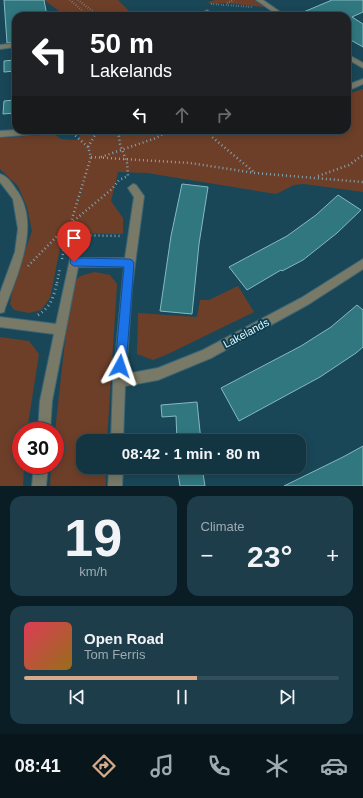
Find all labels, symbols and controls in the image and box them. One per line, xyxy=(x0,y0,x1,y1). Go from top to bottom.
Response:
icon: left xyxy=(24,28,76,80)
text: 50 m xyxy=(90,28,154,59)
text: Lakelands xyxy=(90,61,172,81)
icon: left xyxy=(129,104,151,126)
icon: ahead xyxy=(171,104,193,126)
icon: right xyxy=(213,104,235,126)
pin xyxy=(57,221,91,262)
icon: arrive xyxy=(63,227,85,249)
street label: Lakelands xyxy=(221,316,271,350)
position arrow xyxy=(99,345,141,387)
speed limit sign: 30 xyxy=(12,422,64,474)
text: 08:42 · 1 min · 80 m xyxy=(122,445,260,462)
text: 19 xyxy=(64,509,122,567)
text: Climate xyxy=(201,519,245,534)
text: 23° xyxy=(247,540,292,573)
text: − xyxy=(201,543,213,568)
text: + xyxy=(326,543,339,568)
text: km/h xyxy=(79,564,107,579)
text: Open Road xyxy=(84,630,164,647)
text: Tom Ferris xyxy=(84,647,145,662)
icon: previous xyxy=(66,686,88,708)
icon: pause xyxy=(171,686,193,708)
icon: next xyxy=(276,686,298,708)
icon: directions xyxy=(90,752,118,780)
icon: music xyxy=(148,752,176,780)
icon: phone xyxy=(205,752,233,780)
icon: climate xyxy=(263,752,291,780)
icon: car xyxy=(320,752,348,780)
text: 08:41 xyxy=(15,756,61,776)

